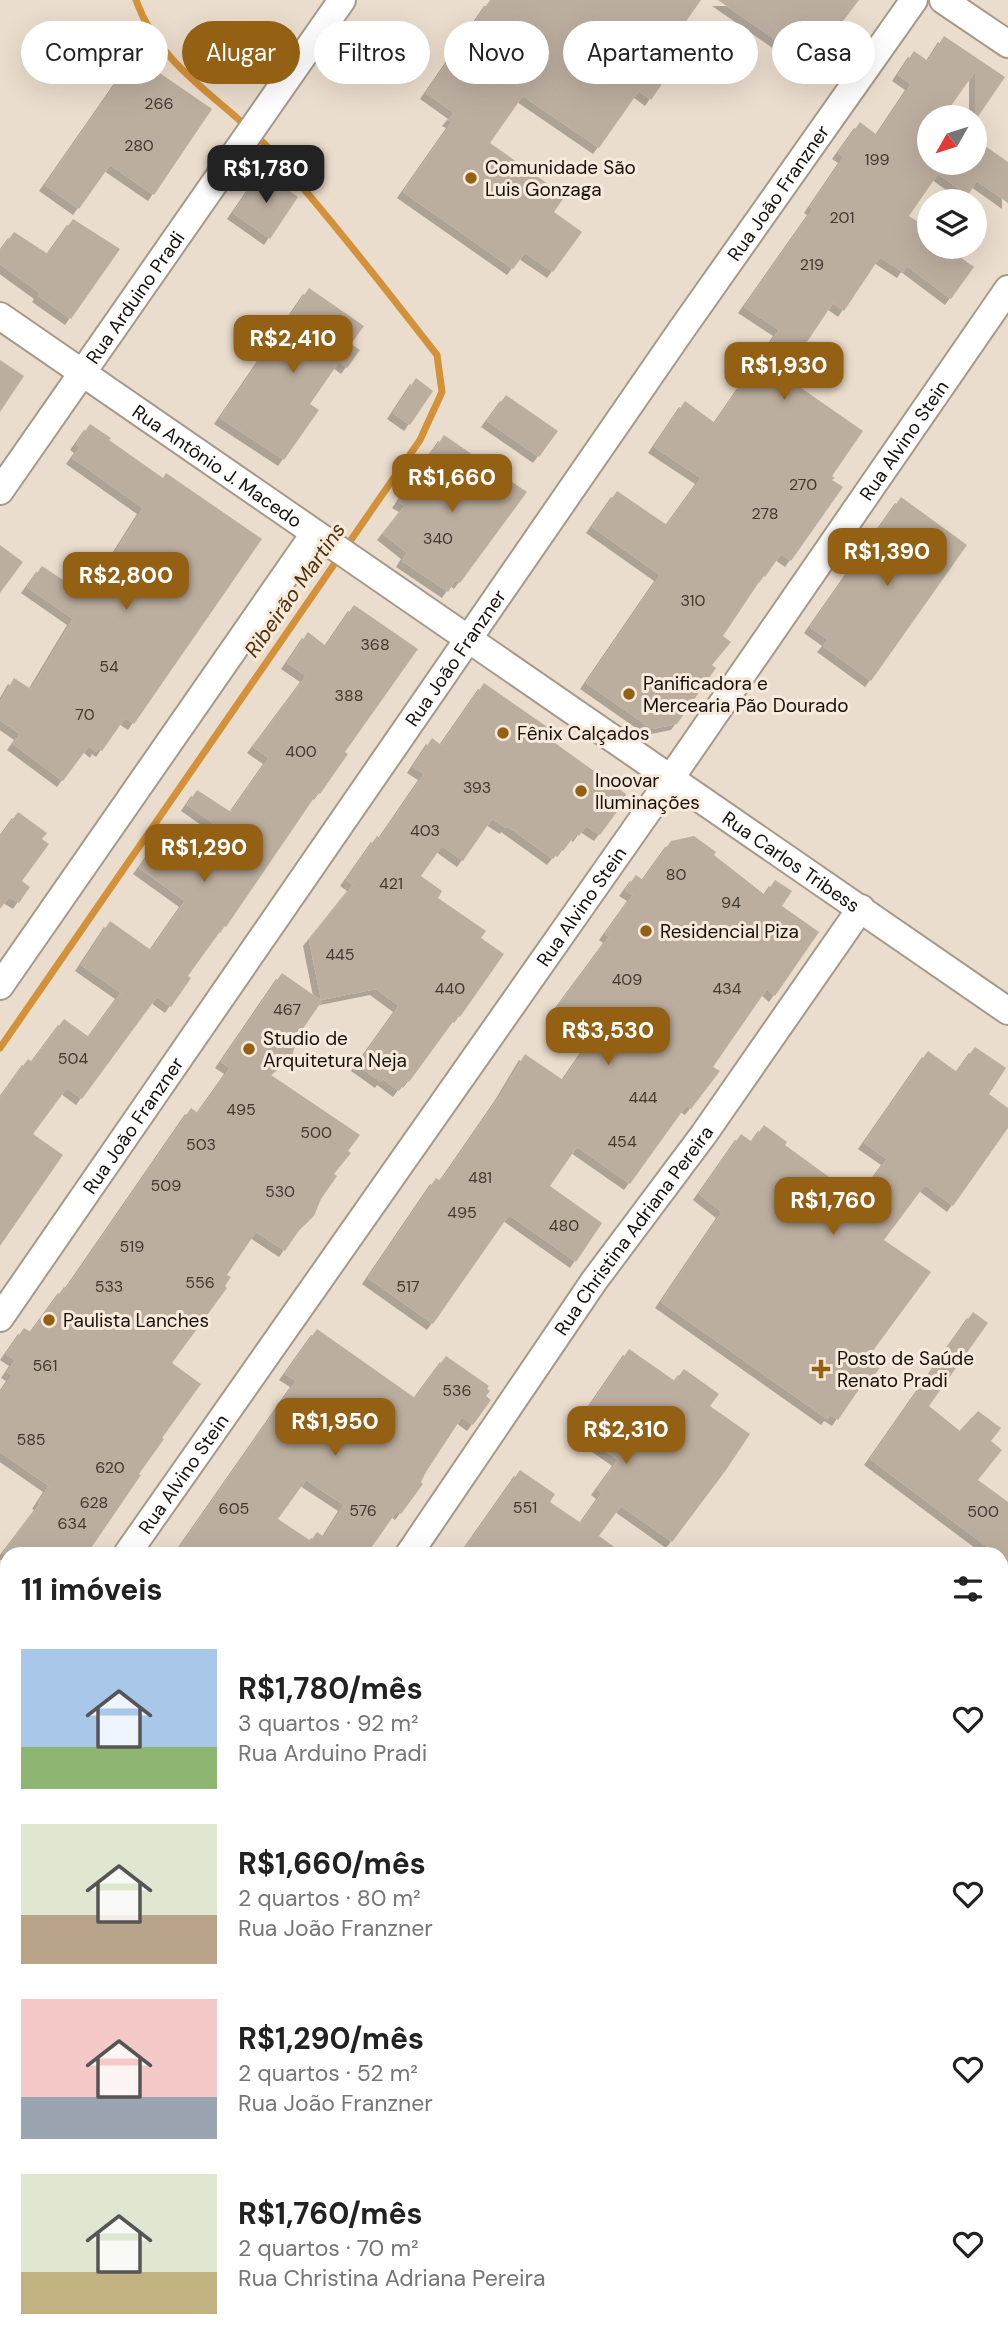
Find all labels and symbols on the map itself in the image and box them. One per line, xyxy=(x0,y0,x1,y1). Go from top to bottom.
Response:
house number: 266 xyxy=(144,93,174,114)
north arrow xyxy=(917,105,987,175)
street label: Rua João Franzner xyxy=(722,120,835,266)
house number: 280 xyxy=(124,135,154,156)
pin: R$1,780 xyxy=(201,146,331,205)
house number: 199 xyxy=(864,149,890,170)
place label: Comunidade São Luis Gonzaga xyxy=(485,155,636,202)
marker: Comunidade São Luis Gonzaga xyxy=(463,170,479,186)
house number: 201 xyxy=(830,207,855,228)
street label: Rua Arduino Pradi xyxy=(80,226,190,369)
house number: 219 xyxy=(800,254,824,275)
pin: R$2,410 xyxy=(228,316,358,375)
pin: R$1,930 xyxy=(719,342,849,402)
street label: Rua Alvino Stein xyxy=(854,375,954,505)
street label: Rua Antônio J. Macedo xyxy=(127,399,307,533)
pin: R$1,660 xyxy=(387,454,517,514)
house number: 270 xyxy=(789,474,817,495)
house number: 278 xyxy=(752,503,778,524)
water label: Ribeirão Martins xyxy=(238,517,352,663)
house number: 340 xyxy=(423,528,453,549)
pin: R$1,390 xyxy=(822,528,952,588)
pin: R$2,800 xyxy=(61,552,191,612)
street label: Rua João Franzner xyxy=(400,585,512,731)
house number: 310 xyxy=(680,590,706,611)
house number: 368 xyxy=(360,634,390,655)
house number: 54 xyxy=(99,656,119,677)
place label: Panificadora e Mercearia Pão Dourado xyxy=(643,671,848,718)
house number: 388 xyxy=(335,685,363,706)
marker: Panificadora e Mercearia Pão Dourado xyxy=(621,686,637,702)
house number: 70 xyxy=(75,704,95,725)
place label: Fênix Calçados xyxy=(517,721,650,746)
marker: Fênix Calçados xyxy=(495,725,511,741)
house number: 400 xyxy=(285,741,317,762)
place label: Inoovar Iluminações xyxy=(595,768,700,815)
house number: 393 xyxy=(463,777,491,798)
marker: Inoovar Iluminações xyxy=(573,783,589,799)
street label: Rua Carlos Tribess xyxy=(717,806,865,918)
house number: 403 xyxy=(410,820,440,841)
pin: R$1,290 xyxy=(139,824,269,884)
street label: Rua Alvino Stein xyxy=(531,842,632,971)
house number: 80 xyxy=(666,864,686,885)
house number: 421 xyxy=(379,873,403,894)
house number: 94 xyxy=(721,892,741,913)
place label: Residencial Piza xyxy=(660,919,799,944)
marker: Residencial Piza xyxy=(638,923,654,939)
house number: 445 xyxy=(325,944,355,965)
house number: 409 xyxy=(612,969,642,990)
house number: 440 xyxy=(435,978,465,999)
house number: 434 xyxy=(713,978,742,999)
house number: 467 xyxy=(273,999,301,1020)
pin: R$3,530 xyxy=(543,1007,673,1067)
place label: Studio de Arquitetura Neja xyxy=(263,1026,407,1073)
marker: Studio de Arquitetura Neja xyxy=(241,1041,257,1057)
house number: 504 xyxy=(58,1048,88,1069)
street label: Rua João Franzner xyxy=(77,1052,189,1199)
house number: 444 xyxy=(628,1087,658,1108)
house number: 495 xyxy=(226,1099,256,1120)
street label: Rua Christina Adriana Pereira xyxy=(549,1121,719,1340)
house number: 500 xyxy=(300,1122,332,1143)
house number: 454 xyxy=(607,1131,637,1152)
house number: 503 xyxy=(186,1134,216,1155)
house number: 481 xyxy=(468,1167,492,1188)
house number: 509 xyxy=(151,1175,181,1196)
pin: R$1,760 xyxy=(768,1178,898,1237)
house number: 530 xyxy=(265,1181,295,1202)
house number: 495 xyxy=(447,1202,477,1223)
house number: 480 xyxy=(549,1215,579,1236)
house number: 519 xyxy=(120,1236,144,1257)
house number: 556 xyxy=(185,1272,215,1293)
house number: 533 xyxy=(95,1276,123,1297)
house number: 517 xyxy=(396,1276,420,1297)
place label: Paulista Lanches xyxy=(63,1308,209,1333)
marker: Paulista Lanches xyxy=(41,1312,57,1328)
place label: Posto de Saúde Renato Pradi xyxy=(837,1346,974,1393)
house number: 561 xyxy=(33,1355,57,1376)
marker: Posto de Saúde Renato Pradi xyxy=(811,1359,831,1379)
house number: 536 xyxy=(442,1380,472,1401)
pin: R$1,950 xyxy=(270,1398,400,1458)
pin: R$2,310 xyxy=(561,1406,691,1466)
street label: Rua Alvino Stein xyxy=(133,1409,234,1539)
house number: 585 xyxy=(16,1429,46,1450)
house number: 620 xyxy=(95,1457,125,1478)
house number: 628 xyxy=(80,1492,108,1513)
house number: 551 xyxy=(513,1497,537,1518)
house number: 605 xyxy=(219,1498,249,1519)
house number: 576 xyxy=(349,1500,377,1521)
house number: 500 xyxy=(967,1501,999,1522)
house number: 634 xyxy=(57,1513,87,1534)

